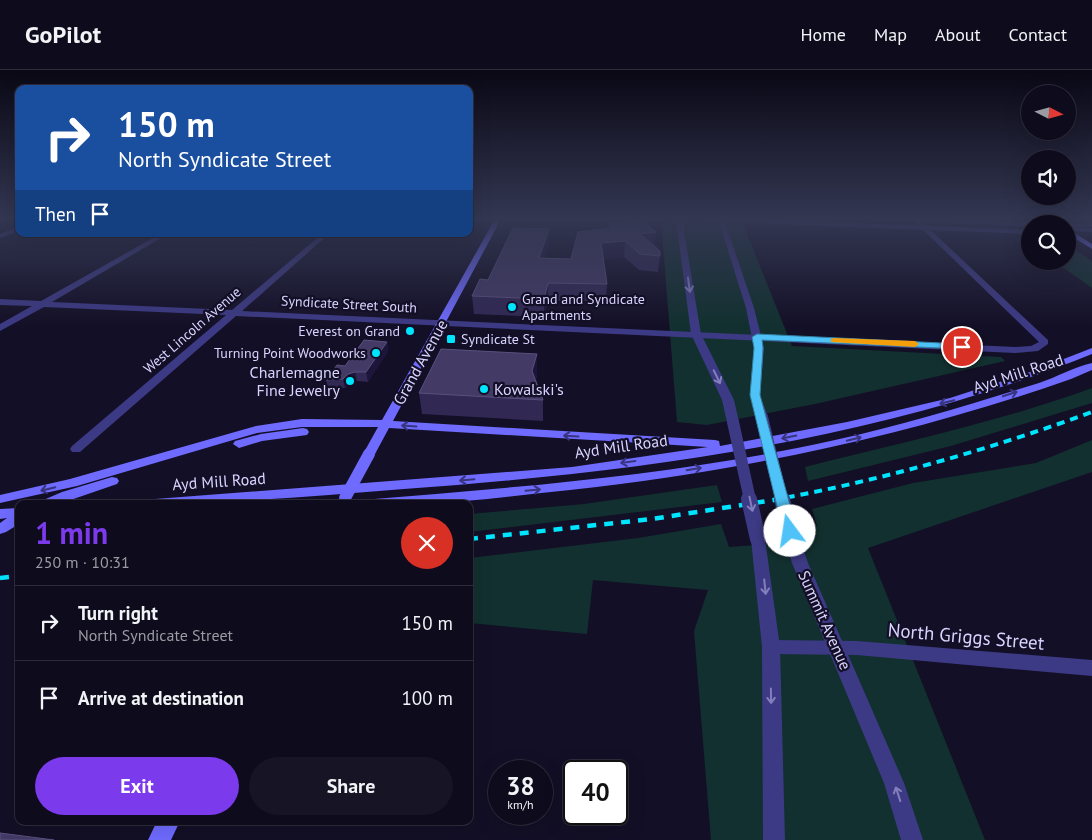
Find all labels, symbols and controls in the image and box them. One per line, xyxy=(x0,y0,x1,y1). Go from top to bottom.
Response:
text: GoPilot xyxy=(25,19,101,50)
text: Home xyxy=(800,23,846,46)
text: Map xyxy=(874,23,907,46)
text: About xyxy=(935,23,981,46)
text: Contact xyxy=(1009,23,1067,46)
north arrow xyxy=(1021,85,1076,140)
map controls xyxy=(1021,85,1076,270)
text: 150 m xyxy=(118,101,215,147)
icon: right xyxy=(35,105,100,170)
text: North Syndicate Street xyxy=(118,145,331,173)
button: sound xyxy=(1021,150,1076,205)
icon: arrive xyxy=(86,200,114,228)
text: Then xyxy=(35,202,76,226)
button: search xyxy=(1021,215,1076,270)
one-way arrow xyxy=(684,277,694,293)
street label: West Lincoln Avenue xyxy=(140,283,244,377)
place label: Grand and Syndicate Apartments xyxy=(522,290,645,324)
street label: Syndicate Street South xyxy=(281,291,417,317)
marker: Grand and Syndicate Apartments xyxy=(506,301,518,313)
street label: Grand Avenue xyxy=(388,316,452,408)
place label: Everest on Grand xyxy=(298,322,400,340)
marker: Everest on Grand xyxy=(404,325,416,337)
pin xyxy=(941,326,983,368)
place label: Syndicate St xyxy=(461,330,535,348)
marker: Syndicate St xyxy=(445,333,457,345)
icon: arrive xyxy=(948,333,976,361)
place label: Turning Point Woodworks xyxy=(214,344,366,362)
marker: Turning Point Woodworks xyxy=(370,347,382,359)
street label: Ayd Mill Road xyxy=(970,349,1066,397)
place label: Charlemagne Fine Jewelry xyxy=(250,362,341,400)
one-way arrow xyxy=(713,369,722,384)
marker: Charlemagne Fine Jewelry xyxy=(344,375,356,387)
place label: Kowalski's xyxy=(494,379,564,399)
marker: Kowalski's xyxy=(478,383,490,395)
one-way arrow xyxy=(1002,389,1018,399)
one-way arrow xyxy=(940,398,956,407)
one-way arrow xyxy=(401,421,417,431)
street label: Ayd Mill Road xyxy=(573,430,669,462)
one-way arrow xyxy=(563,431,579,440)
one-way arrow xyxy=(781,433,797,442)
one-way arrow xyxy=(845,433,861,443)
one-way arrow xyxy=(620,458,636,468)
one-way arrow xyxy=(686,463,702,473)
street label: Ayd Mill Road xyxy=(172,468,266,494)
one-way arrow xyxy=(459,475,475,485)
one-way arrow xyxy=(41,485,57,494)
one-way arrow xyxy=(525,485,541,494)
one-way arrow xyxy=(747,495,756,511)
position arrow xyxy=(763,504,815,556)
text: 1 min xyxy=(35,513,108,552)
button: close xyxy=(401,517,453,569)
text: 250 m · 10:31 xyxy=(35,552,130,572)
street label: Summit Avenue xyxy=(794,567,856,673)
one-way arrow xyxy=(760,579,770,595)
text: Turn right xyxy=(78,601,158,625)
icon: right xyxy=(35,609,63,637)
text: 150 m xyxy=(401,611,453,635)
street label: North Griggs Street xyxy=(887,617,1046,655)
text: North Syndicate Street xyxy=(78,625,233,645)
icon: arrive xyxy=(35,684,63,712)
text: Arrive at destination xyxy=(78,686,244,710)
text: 100 m xyxy=(401,686,453,710)
one-way arrow xyxy=(766,688,776,704)
button: Exit xyxy=(35,757,239,815)
button: Share xyxy=(249,757,453,815)
speed limit sign: 40 xyxy=(563,760,628,825)
text: 38 xyxy=(506,770,535,802)
one-way arrow xyxy=(892,786,902,802)
text: km/h xyxy=(507,797,534,812)

